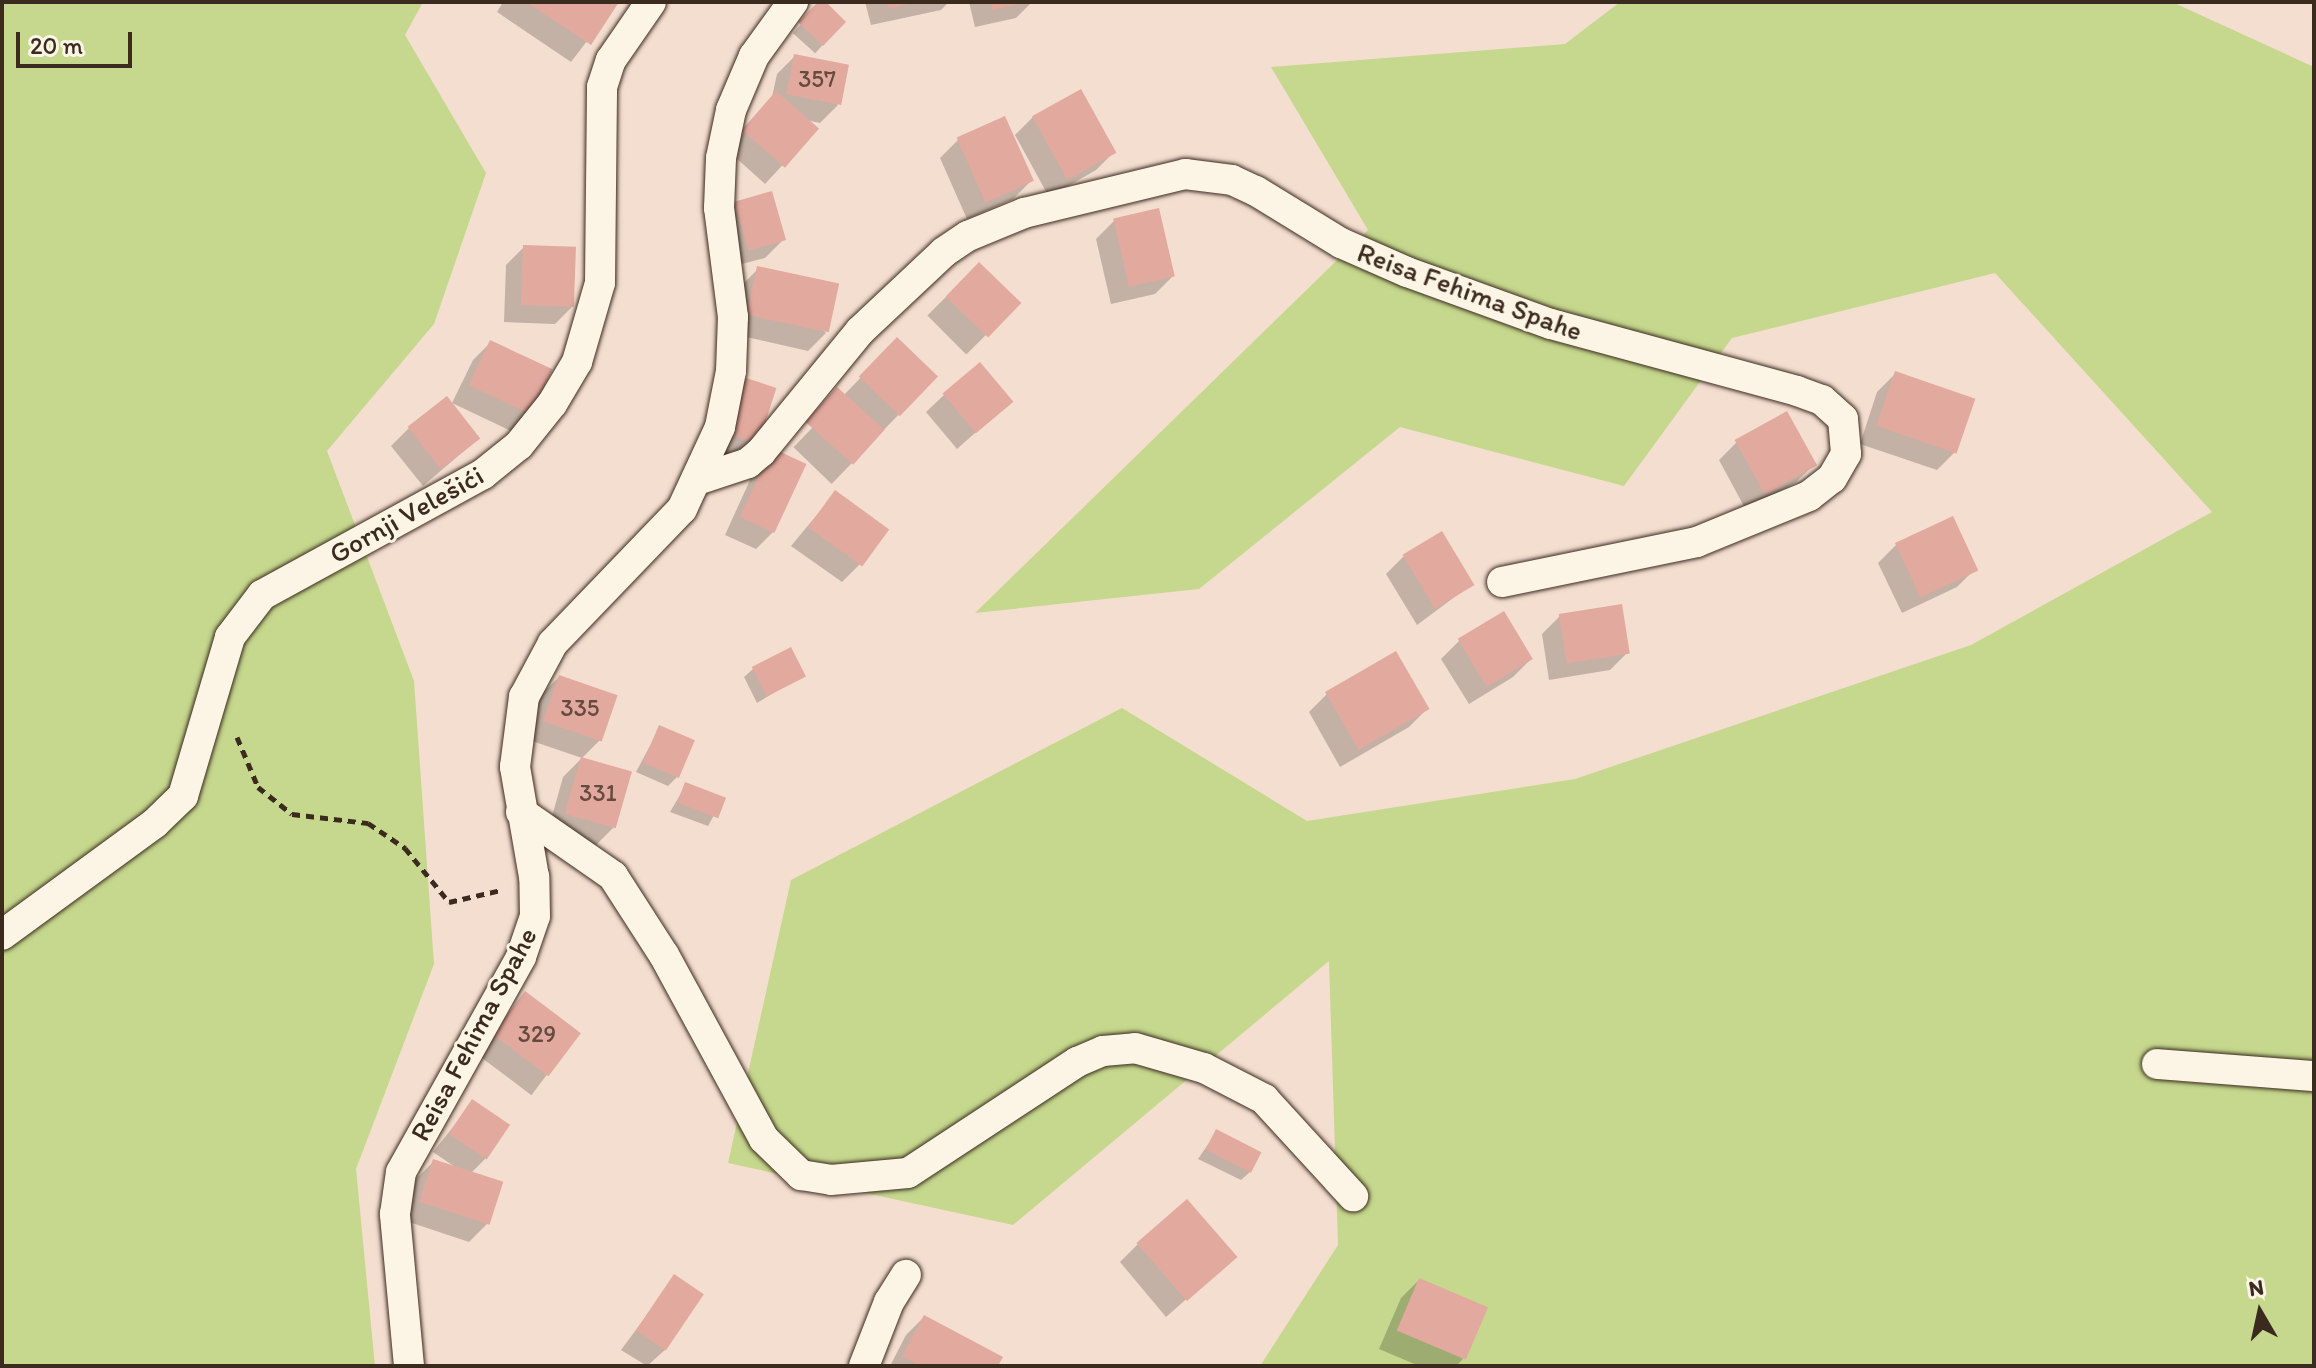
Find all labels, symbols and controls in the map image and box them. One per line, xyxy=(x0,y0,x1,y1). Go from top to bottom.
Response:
scale bar xyxy=(20,16,136,66)
text: 20 m xyxy=(30,31,83,60)
house number: 357 xyxy=(798,65,836,93)
street label: Reisa Fehima Spahe xyxy=(1353,235,1587,347)
street label: Gornji Velešići xyxy=(324,458,488,570)
house number: 335 xyxy=(561,694,599,722)
house number: 331 xyxy=(579,779,617,807)
street label: Reisa Fehima Spahe xyxy=(403,922,543,1146)
house number: 329 xyxy=(518,1020,556,1048)
north arrow xyxy=(2220,1272,2300,1352)
text: N xyxy=(2247,1273,2266,1302)

